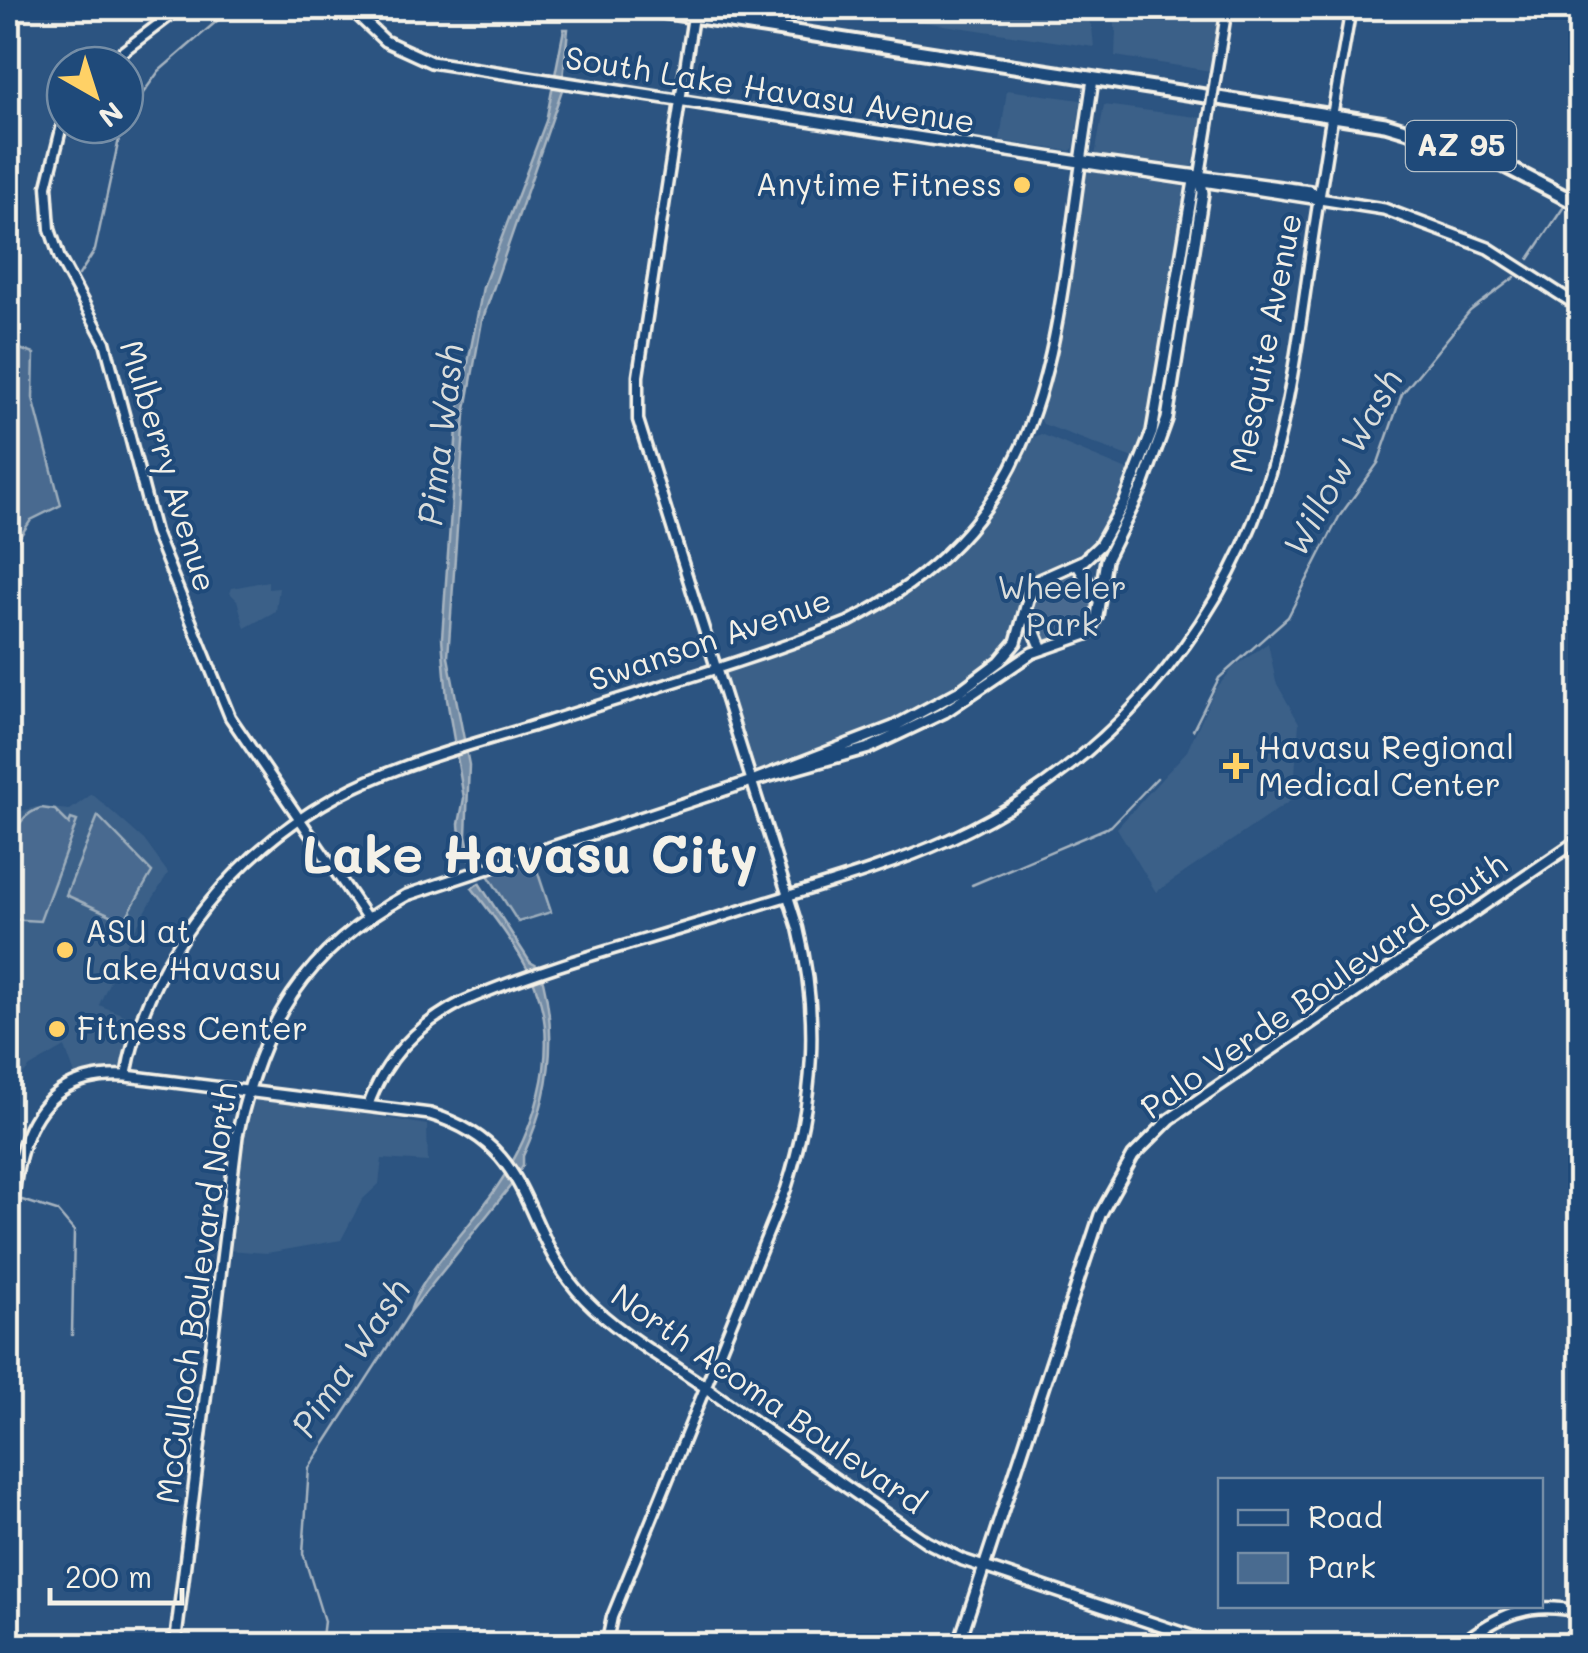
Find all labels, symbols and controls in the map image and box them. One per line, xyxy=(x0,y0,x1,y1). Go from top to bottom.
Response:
street label: South Lake Havasu Avenue xyxy=(562,35,978,141)
north arrow xyxy=(45,45,145,145)
text: N xyxy=(92,95,131,136)
road number: AZ 95 xyxy=(1406,121,1516,171)
place label: Anytime Fitness xyxy=(756,162,1002,205)
marker: Anytime Fitness xyxy=(1011,174,1033,196)
street label: Mesquite Avenue xyxy=(1218,209,1310,476)
street label: Mulberry Avenue xyxy=(111,334,228,597)
water label: Pima Wash xyxy=(405,341,473,528)
water label: Willow Wash xyxy=(1271,360,1412,564)
park label: Wheeler Park xyxy=(997,565,1127,644)
street label: Swanson Avenue xyxy=(583,577,836,699)
place label: Havasu Regional Medical Center xyxy=(1258,725,1514,804)
marker: Havasu Regional Medical Center xyxy=(1223,753,1249,779)
district label: Lake Havasu City xyxy=(302,818,758,887)
street label: Palo Verde Boulevard South xyxy=(1131,842,1514,1127)
place label: ASU at Lake Havasu xyxy=(85,909,281,988)
marker: ASU at Lake Havasu xyxy=(54,939,76,961)
place label: Fitness Center xyxy=(77,1006,308,1048)
marker: Fitness Center xyxy=(46,1018,68,1040)
street label: McCulloch Boulevard North xyxy=(145,1079,245,1506)
water label: Pima Wash xyxy=(279,1268,419,1445)
street label: North Acoma Boulevard xyxy=(604,1273,934,1522)
legend xyxy=(1218,1478,1543,1608)
text: Road xyxy=(1308,1496,1383,1536)
scale bar xyxy=(50,1543,182,1605)
text: Park xyxy=(1308,1546,1376,1586)
text: 200 m xyxy=(65,1556,152,1596)

